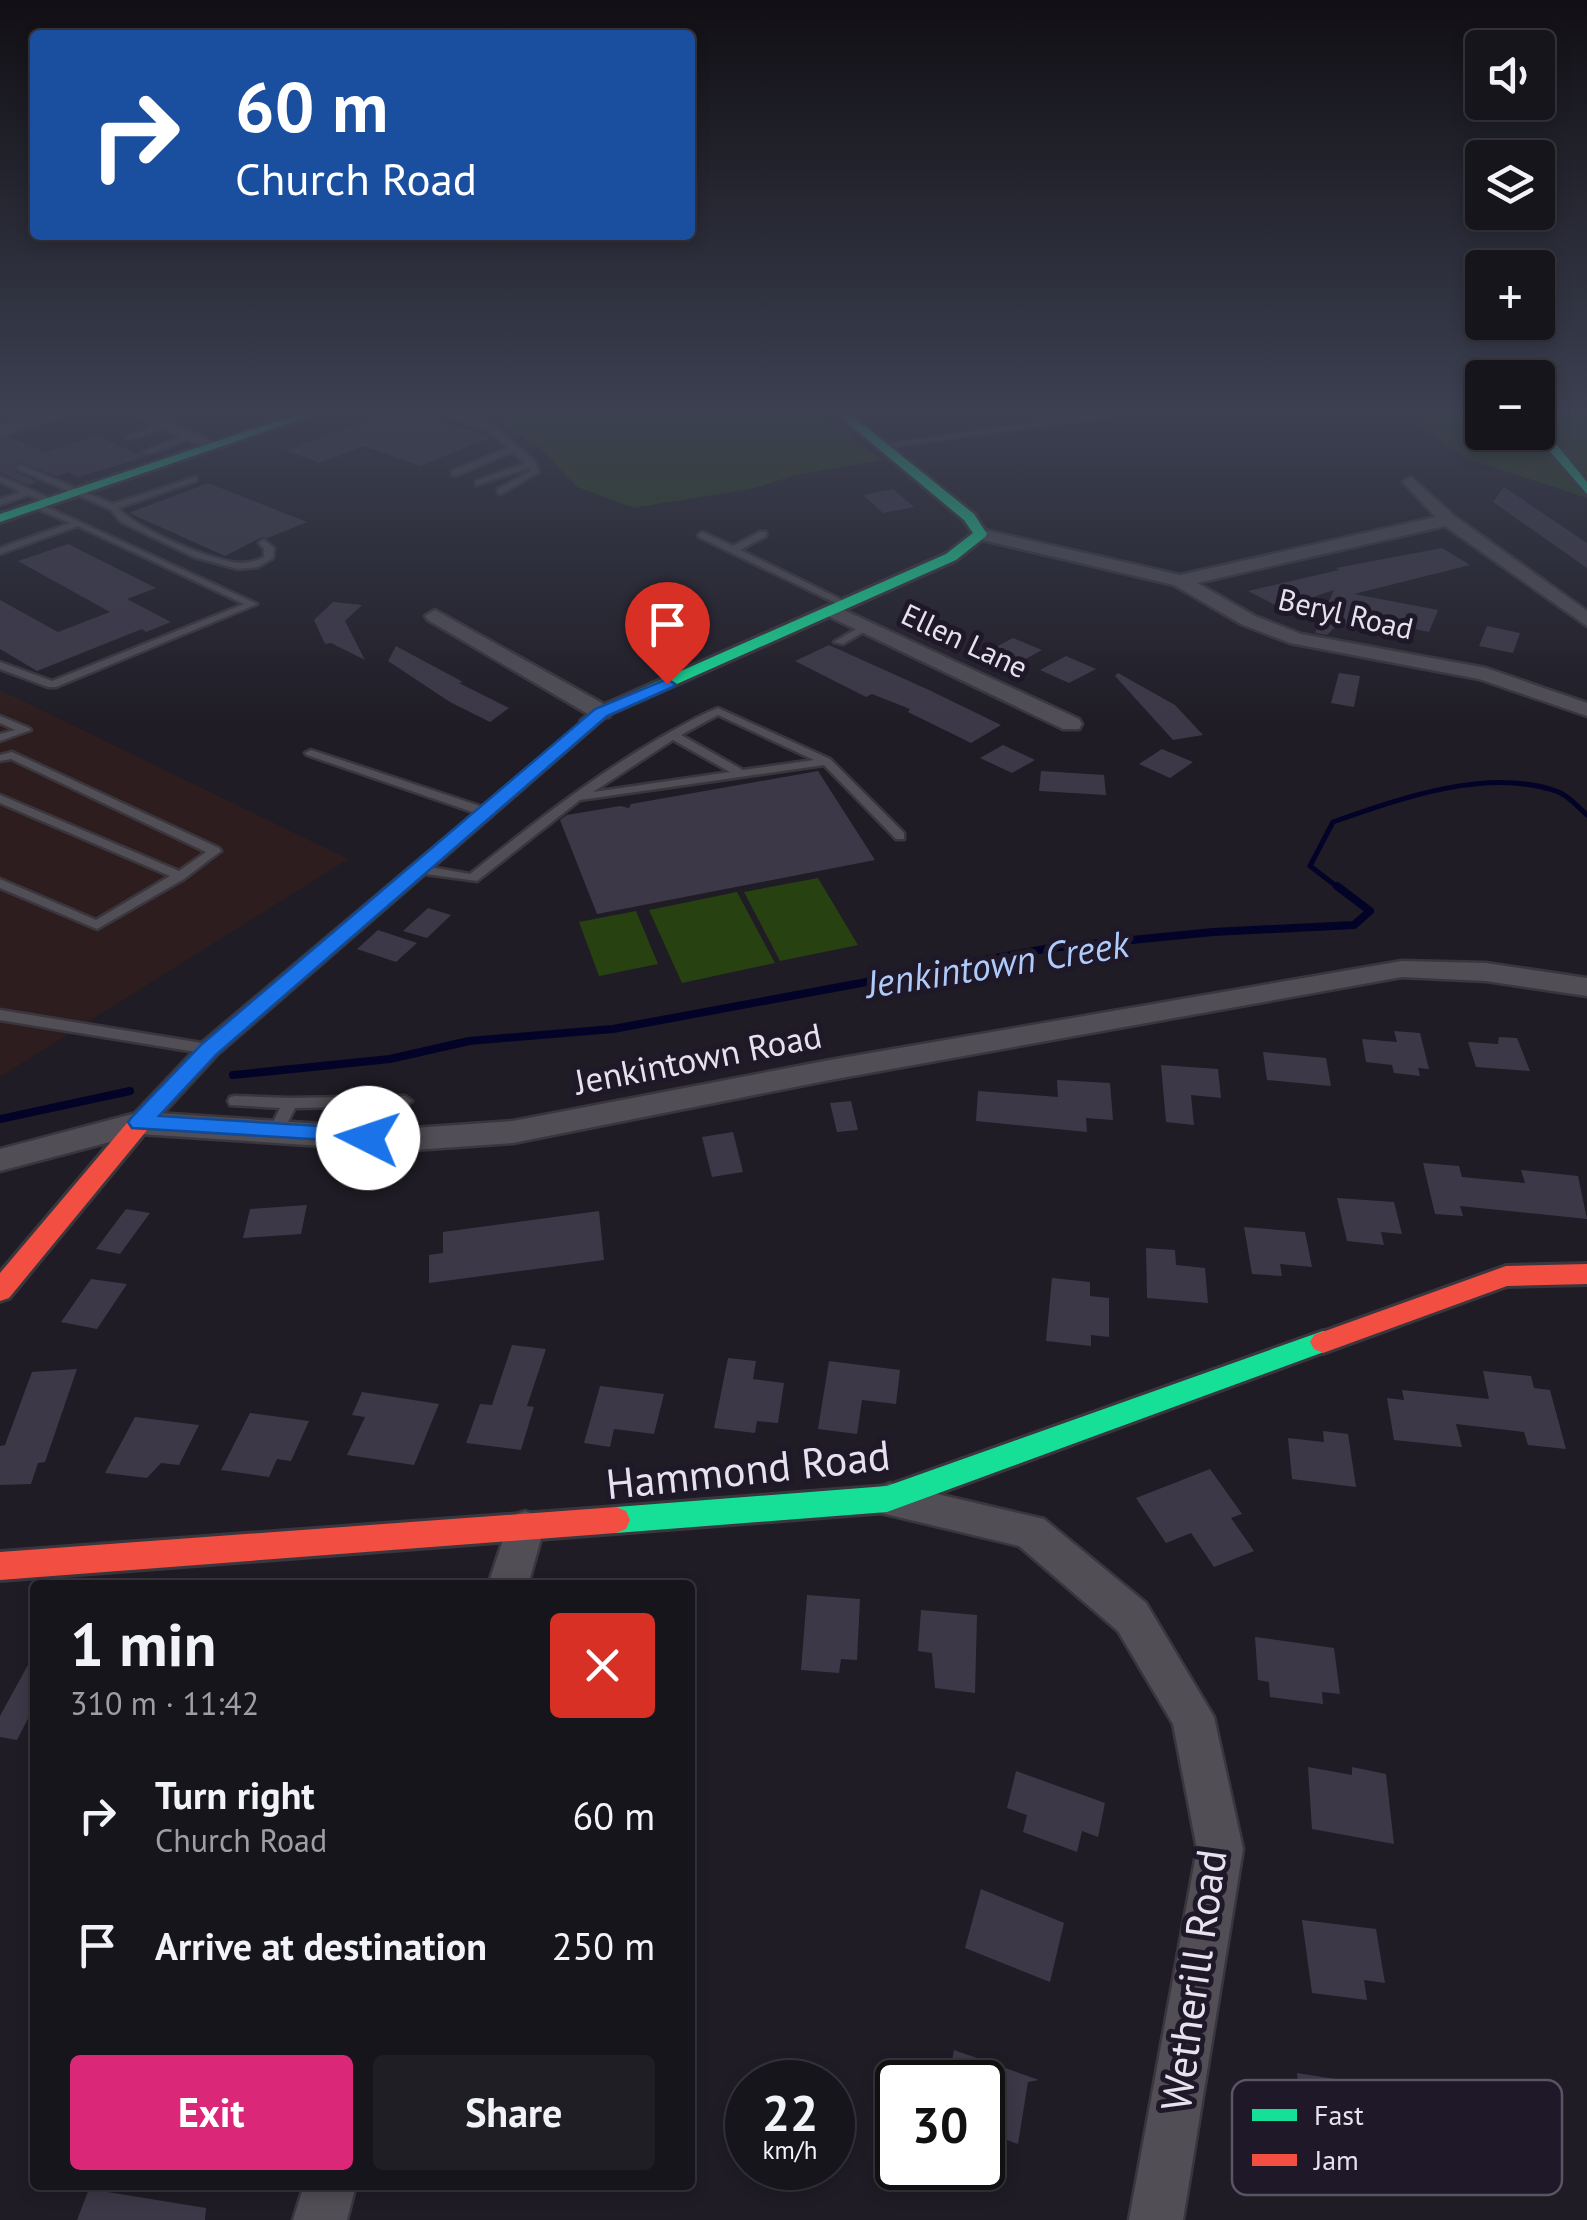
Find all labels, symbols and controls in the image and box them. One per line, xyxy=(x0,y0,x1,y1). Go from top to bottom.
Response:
map controls xyxy=(1465,30,1555,450)
button: sound xyxy=(1465,30,1555,120)
text: 60 m xyxy=(235,61,388,151)
icon: right xyxy=(70,70,200,200)
button: layers xyxy=(1465,140,1555,230)
text: Church Road xyxy=(235,149,477,207)
button: + xyxy=(1465,250,1555,340)
button: − xyxy=(1465,360,1555,450)
street label: Beryl Road xyxy=(1275,579,1417,647)
pin xyxy=(625,582,710,685)
street label: Ellen Lane xyxy=(896,594,1034,686)
icon: arrive xyxy=(640,597,695,652)
water label: Jenkintown Creek xyxy=(859,918,1134,1008)
street label: Jenkintown Road xyxy=(569,1012,825,1105)
position arrow xyxy=(316,1086,420,1190)
street label: Hammond Road xyxy=(603,1427,893,1511)
text: 1 min xyxy=(70,1605,216,1683)
button: close xyxy=(550,1613,655,1718)
text: 310 m · 11:42 xyxy=(70,1682,259,1724)
text: Turn right xyxy=(155,1770,315,1819)
icon: right xyxy=(70,1788,125,1843)
text: 60 m xyxy=(573,1791,655,1840)
text: Church Road xyxy=(155,1819,327,1861)
street label: Wetherill Road xyxy=(1147,1846,1239,2114)
icon: arrive xyxy=(70,1918,125,1973)
text: Arrive at destination xyxy=(155,1921,487,1970)
text: 250 m xyxy=(552,1921,655,1970)
button: Exit xyxy=(70,2055,353,2170)
button: Share xyxy=(373,2055,655,2170)
speed limit sign: 30 xyxy=(875,2060,1005,2190)
text: 22 xyxy=(762,2080,818,2145)
legend xyxy=(1232,2080,1562,2195)
text: Fast xyxy=(1314,2096,1364,2133)
text: km/h xyxy=(763,2134,817,2166)
text: Jam xyxy=(1313,2141,1359,2178)

